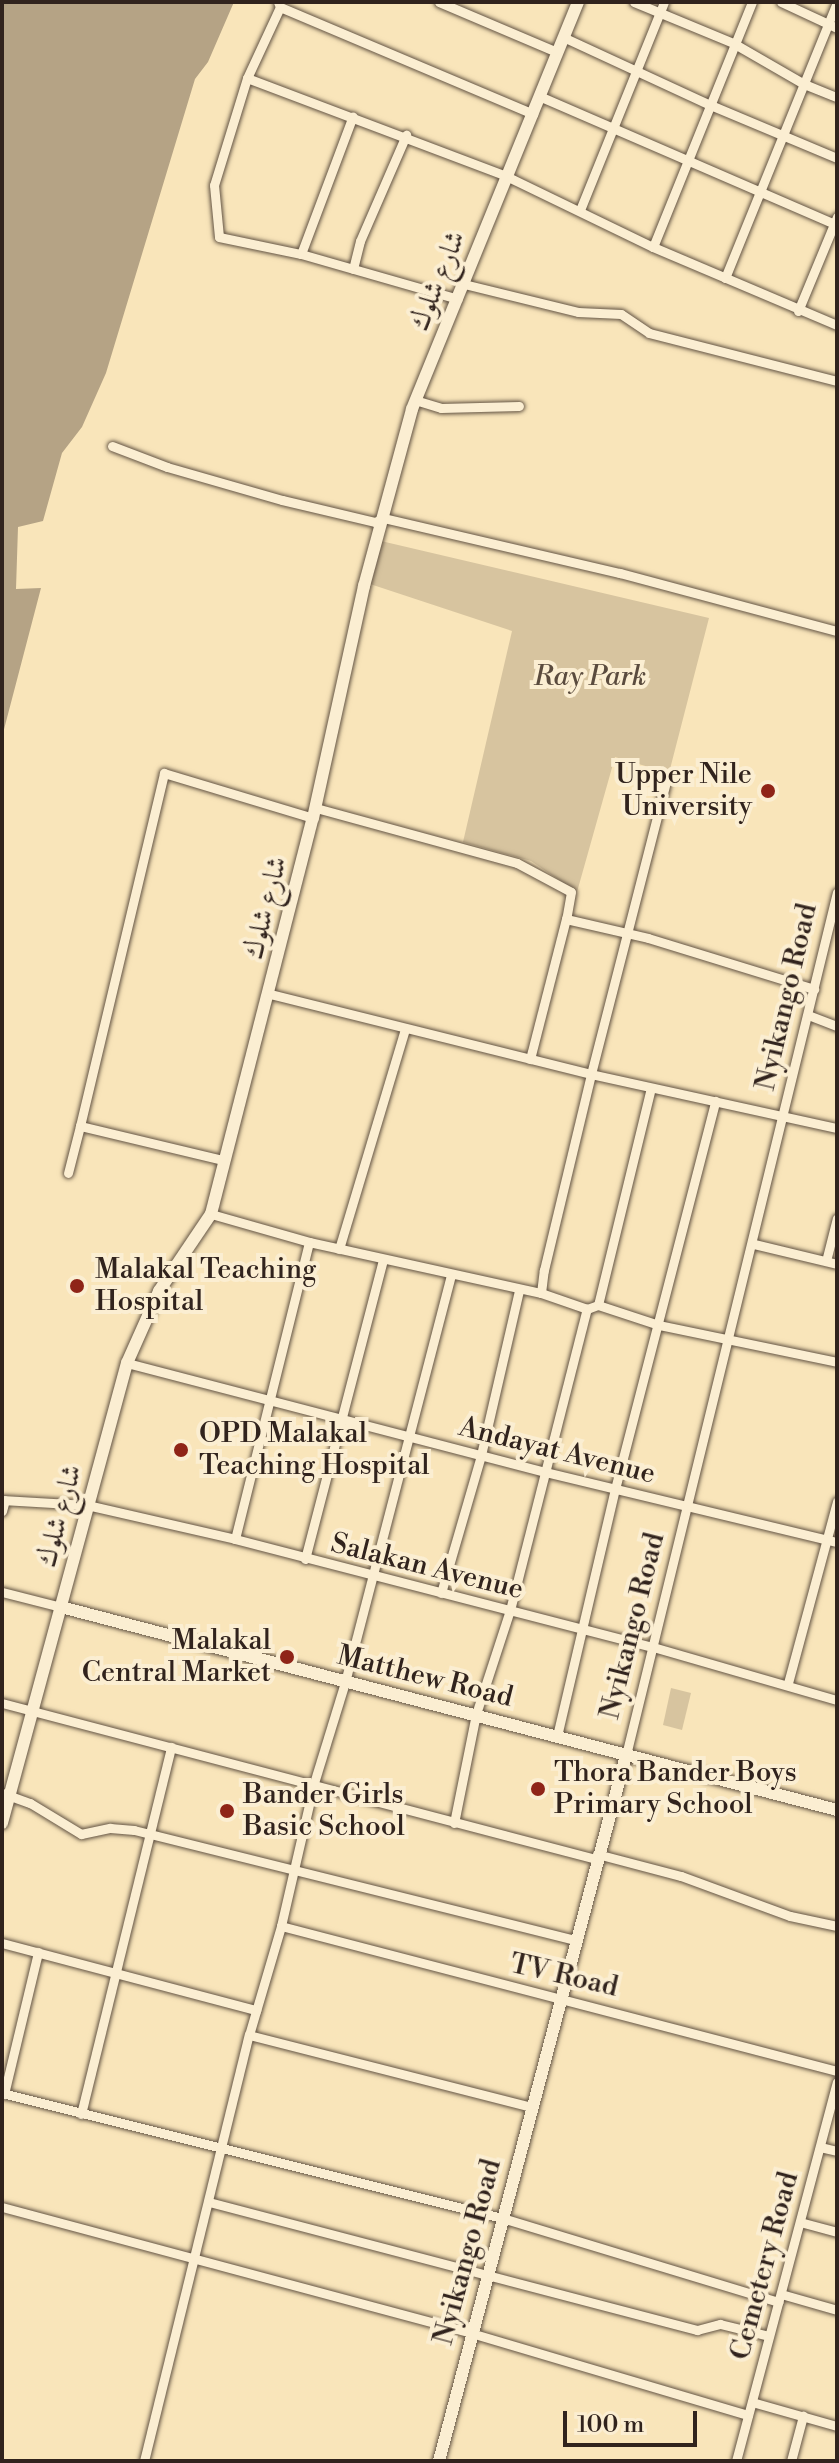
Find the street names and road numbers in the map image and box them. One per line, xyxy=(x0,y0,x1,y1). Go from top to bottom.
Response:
street label: شارع شلوك xyxy=(403,226,473,336)
street label: شارع شلوك xyxy=(237,853,295,963)
street label: Nyikango Road xyxy=(749,900,825,1094)
street label: Andayat Avenue xyxy=(455,1410,659,1492)
street label: شارع شلوك xyxy=(30,1461,90,1571)
street label: Salakan Avenue xyxy=(327,1527,527,1607)
street label: Nyikango Road xyxy=(594,1529,672,1723)
street label: Matthew Road xyxy=(334,1639,516,1715)
street label: TV Road xyxy=(507,1947,621,2005)
street label: Nyikango Road xyxy=(427,2155,509,2349)
street label: Cemetery Road xyxy=(724,2168,806,2364)

